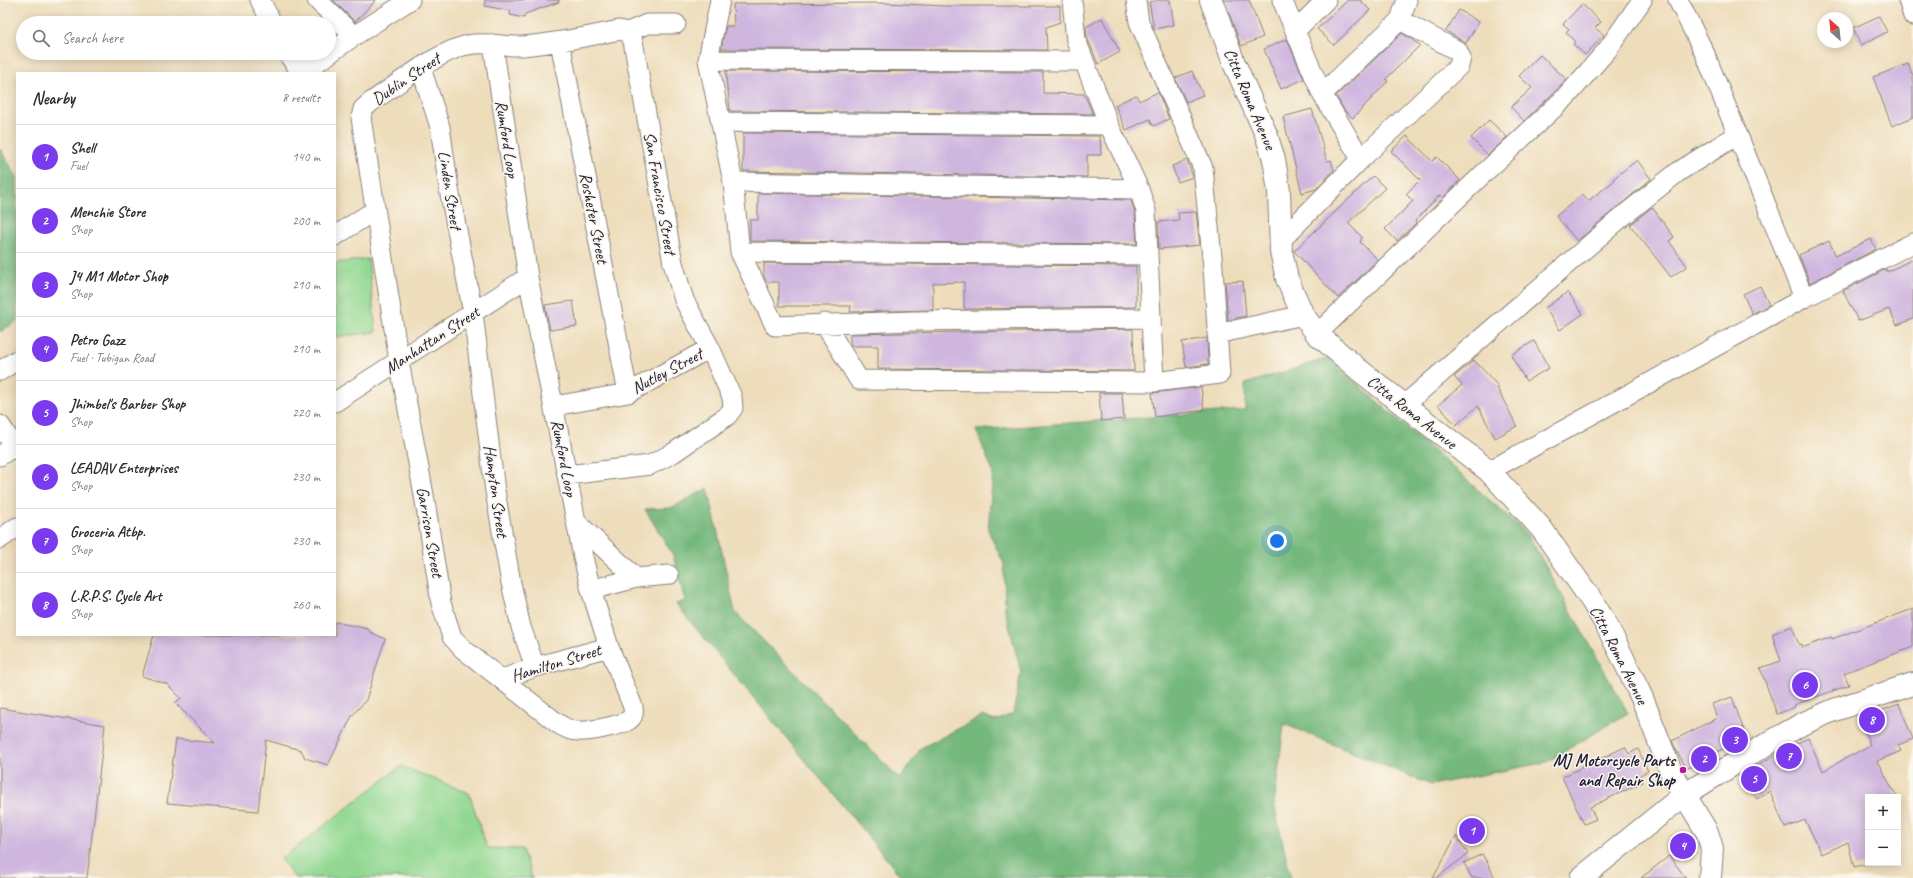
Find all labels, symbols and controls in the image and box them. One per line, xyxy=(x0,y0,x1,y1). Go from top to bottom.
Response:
north arrow xyxy=(1817,12,1853,48)
search box xyxy=(16,16,336,60)
icon: search xyxy=(30,27,52,49)
text: Search here xyxy=(62,29,123,48)
street label: Citta Roma Avenue xyxy=(1219,45,1281,154)
street label: Dublin Street xyxy=(368,47,446,110)
text: Nearby xyxy=(32,88,75,109)
text: 8 results xyxy=(282,90,320,106)
street label: Rumford Loop xyxy=(491,99,524,181)
street label: San Francisco Street xyxy=(639,130,682,258)
text: Shell xyxy=(70,139,95,158)
text: 1 xyxy=(42,149,48,165)
text: 140 m xyxy=(292,149,320,165)
street label: Linden Street xyxy=(433,149,467,233)
text: Fuel xyxy=(70,158,87,174)
street label: Rosheter Street xyxy=(575,171,614,268)
text: Menchie Store xyxy=(70,203,145,222)
text: 2 xyxy=(42,213,48,229)
text: 200 m xyxy=(292,213,320,229)
text: Shop xyxy=(70,222,92,238)
text: J4 M1 Motor Shop xyxy=(70,267,168,286)
text: 3 xyxy=(42,277,48,293)
text: 210 m xyxy=(292,277,320,293)
text: Shop xyxy=(70,286,92,302)
street label: Manhattan Street xyxy=(381,300,485,378)
text: Petro Gazz xyxy=(70,331,125,350)
text: 4 xyxy=(42,341,48,357)
text: 210 m xyxy=(292,341,320,357)
street label: Nutley Street xyxy=(628,342,708,398)
text: Fuel · Tubigan Road xyxy=(70,350,154,366)
street label: Citta Roma Avenue xyxy=(1363,370,1462,454)
text: Jhimbel's Barber Shop xyxy=(70,395,185,414)
text: 5 xyxy=(42,405,48,421)
text: 220 m xyxy=(292,405,320,421)
text: Shop xyxy=(70,414,92,430)
street label: Rumford Loop xyxy=(546,418,582,500)
street label: Hampton Street xyxy=(479,443,513,541)
text: LEADAV Enterprises xyxy=(70,459,178,478)
text: 6 xyxy=(42,469,48,485)
text: 230 m xyxy=(292,469,320,485)
text: Shop xyxy=(70,478,92,494)
street label: Garrison Street xyxy=(412,485,449,581)
text: Groceria Atbp. xyxy=(70,523,145,542)
your location xyxy=(1267,531,1287,551)
text: 7 xyxy=(42,533,48,549)
text: 230 m xyxy=(292,533,320,549)
text: Shop xyxy=(70,542,92,558)
text: L.R.P.S. Cycle Art xyxy=(70,587,161,606)
text: 8 xyxy=(42,597,48,613)
text: 260 m xyxy=(292,597,320,613)
street label: Citta Roma Avenue xyxy=(1585,602,1654,709)
text: Shop xyxy=(70,606,92,622)
street label: Hamilton Street xyxy=(509,639,606,687)
pin: 6 xyxy=(1792,670,1818,700)
pin: 8 xyxy=(1859,705,1885,735)
pin: 3 xyxy=(1722,725,1748,755)
pin: 7 xyxy=(1776,741,1802,771)
pin: 2 xyxy=(1691,744,1717,774)
place label: MJ Motorcycle Parts and Repair Shop xyxy=(1553,750,1677,791)
pin: 5 xyxy=(1741,764,1767,794)
marker: MJ Motorcycle Parts and Repair Shop xyxy=(1678,765,1688,775)
map controls xyxy=(1865,794,1901,866)
button: + xyxy=(1865,794,1901,830)
pin: 1 xyxy=(1459,816,1485,846)
button: − xyxy=(1865,830,1901,866)
pin: 4 xyxy=(1670,831,1696,861)

